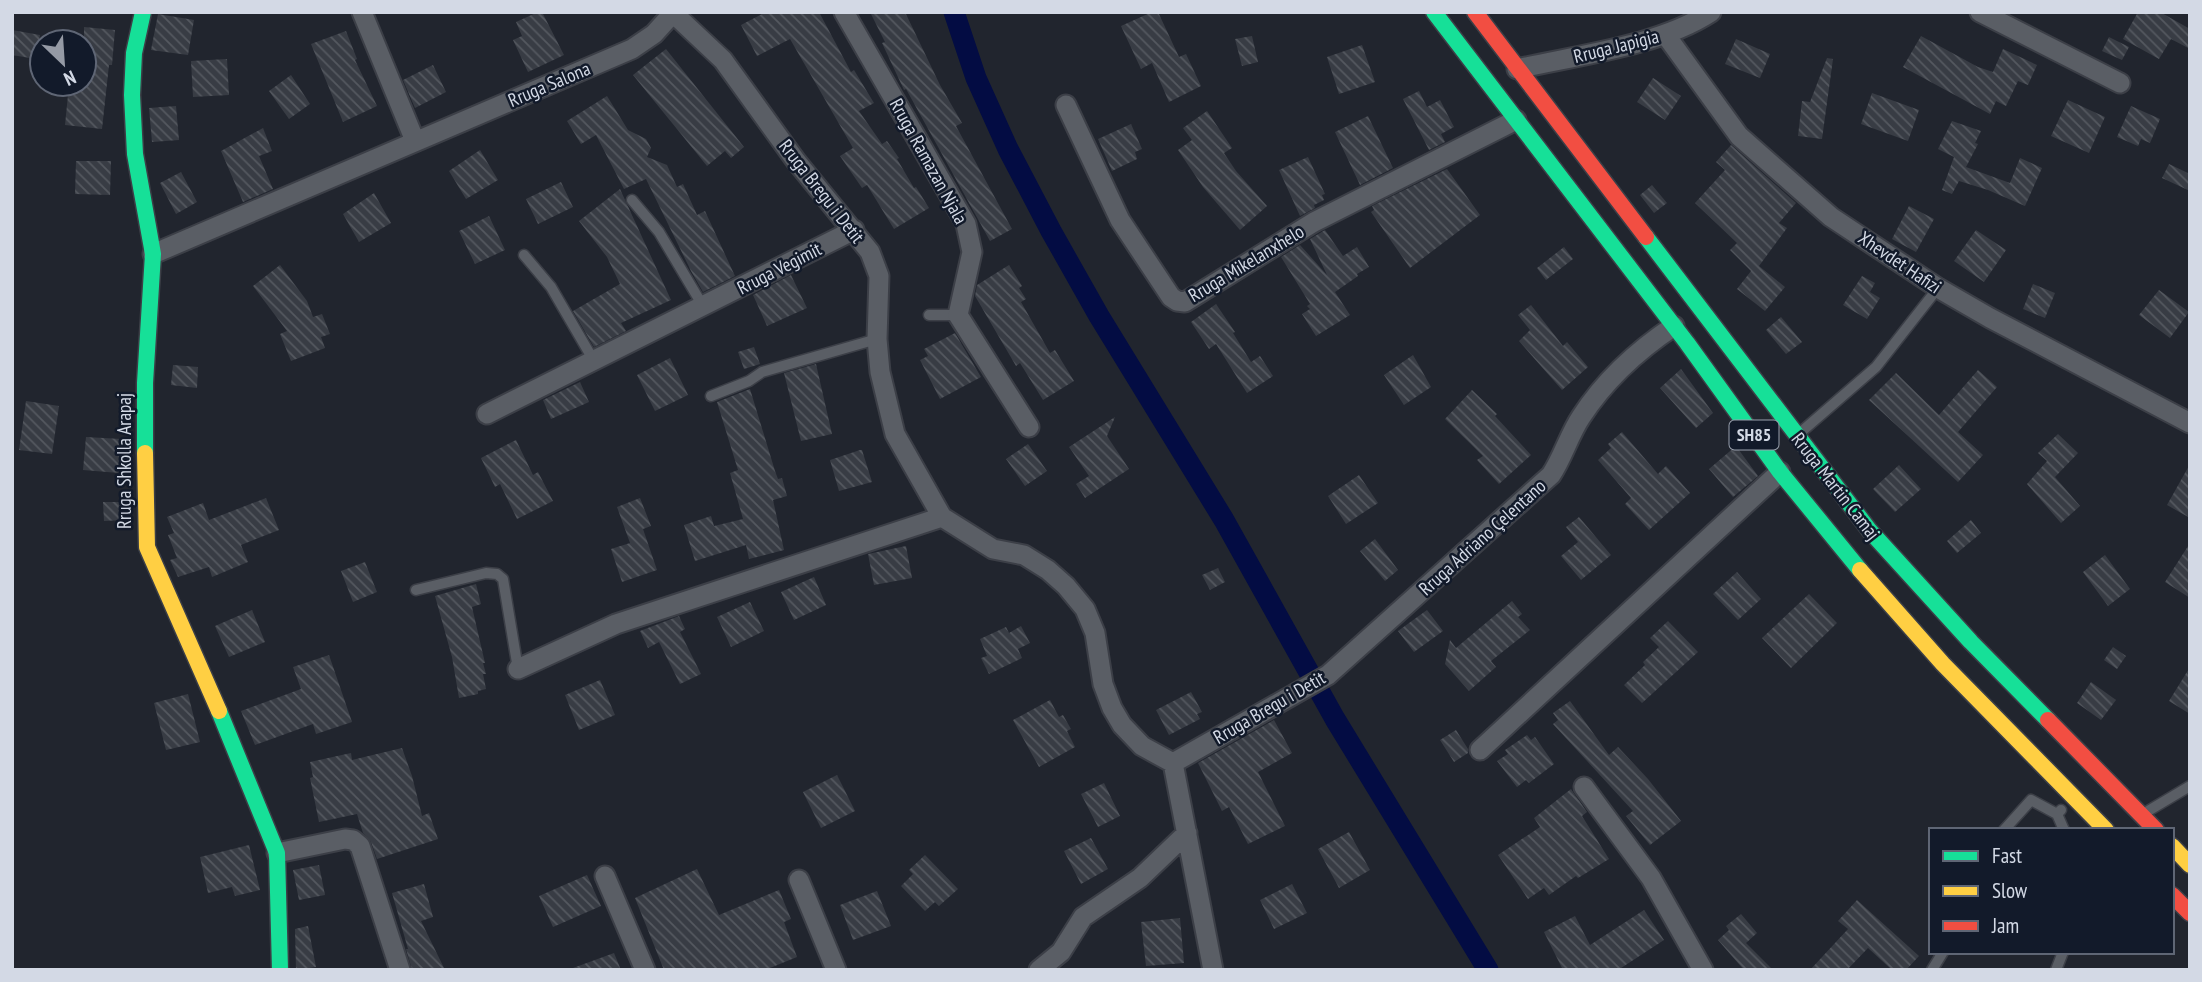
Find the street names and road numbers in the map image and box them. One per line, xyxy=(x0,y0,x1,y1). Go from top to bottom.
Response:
street label: Rruga Japigia xyxy=(1571,24,1661,68)
street label: Rruga Salona xyxy=(504,56,594,112)
street label: Rruga Ramazan Njala xyxy=(885,94,973,228)
street label: Rruga Bregu i Detit xyxy=(774,134,870,248)
street label: Rruga Mikelanxhelo xyxy=(1184,219,1308,307)
street label: Xhevdet Hafizi xyxy=(1854,225,1946,299)
street label: Rruga Vegimit xyxy=(733,236,826,299)
street label: Rruga Shkolla Arapaj xyxy=(112,393,136,529)
road number: SH85 xyxy=(1730,421,1778,450)
street label: Rruga Martin Camaj xyxy=(1787,428,1885,544)
street label: Rruga Adriano Çelentano xyxy=(1414,474,1550,600)
street label: Rruga Bregu i Detit xyxy=(1209,665,1330,749)

